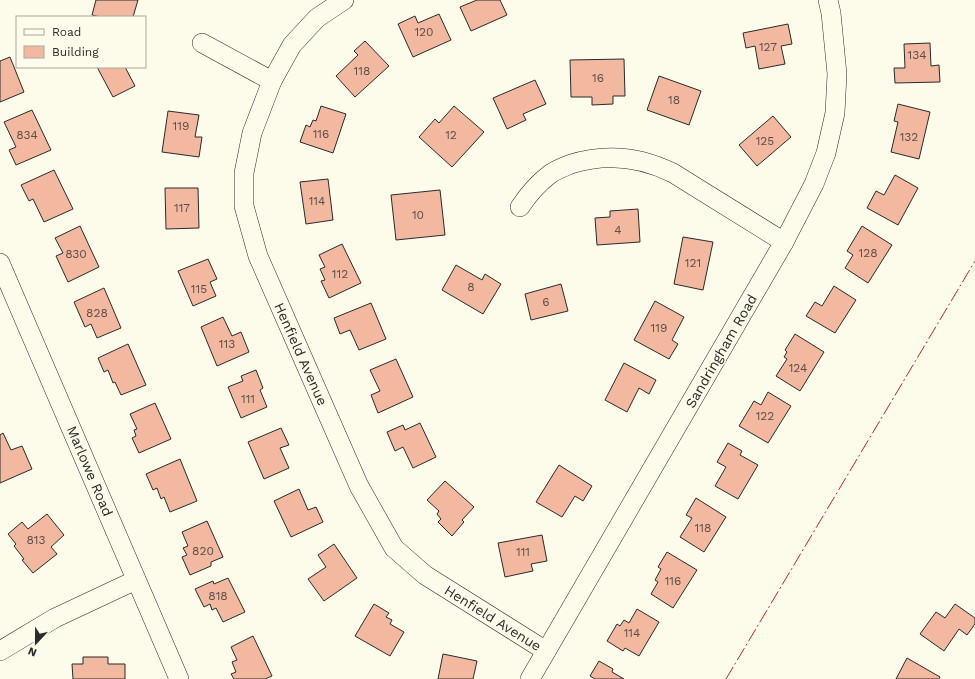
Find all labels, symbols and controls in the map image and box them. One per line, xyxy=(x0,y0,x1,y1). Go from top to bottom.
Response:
legend xyxy=(16,16,146,68)
text: Road xyxy=(52,25,81,39)
house number: 120 xyxy=(414,25,434,39)
house number: 127 xyxy=(759,40,777,54)
text: Building xyxy=(52,45,99,59)
house number: 134 xyxy=(907,48,927,62)
house number: 118 xyxy=(354,64,370,78)
house number: 16 xyxy=(592,71,604,85)
house number: 18 xyxy=(668,93,680,107)
house number: 119 xyxy=(173,119,189,133)
house number: 116 xyxy=(313,127,329,141)
house number: 834 xyxy=(16,128,38,142)
house number: 12 xyxy=(445,128,457,142)
house number: 132 xyxy=(900,130,918,144)
house number: 125 xyxy=(756,134,774,148)
house number: 114 xyxy=(309,194,325,208)
house number: 117 xyxy=(174,201,190,215)
house number: 10 xyxy=(412,208,424,222)
house number: 4 xyxy=(614,223,622,237)
house number: 128 xyxy=(858,246,878,260)
house number: 830 xyxy=(65,247,87,261)
house number: 121 xyxy=(685,256,701,270)
house number: 112 xyxy=(332,267,348,281)
house number: 8 xyxy=(467,280,475,294)
house number: 115 xyxy=(191,282,207,296)
street label: Sandringham Road xyxy=(682,291,760,411)
house number: 6 xyxy=(542,295,550,309)
street label: Henfield Avenue xyxy=(271,300,331,408)
house number: 828 xyxy=(86,306,108,320)
house number: 119 xyxy=(651,321,667,335)
house number: 113 xyxy=(219,337,235,351)
house number: 124 xyxy=(789,361,807,375)
house number: 111 xyxy=(241,392,255,406)
house number: 122 xyxy=(756,409,774,423)
street label: Marlowe Road xyxy=(64,423,116,519)
house number: 118 xyxy=(695,521,711,535)
house number: 813 xyxy=(26,533,46,547)
house number: 820 xyxy=(192,544,214,558)
house number: 111 xyxy=(516,545,530,559)
house number: 116 xyxy=(665,574,681,588)
street label: Henfield Avenue xyxy=(442,582,544,654)
house number: 818 xyxy=(208,589,228,603)
north arrow xyxy=(16,623,56,663)
house number: 114 xyxy=(624,626,640,640)
text: N xyxy=(26,644,39,659)

